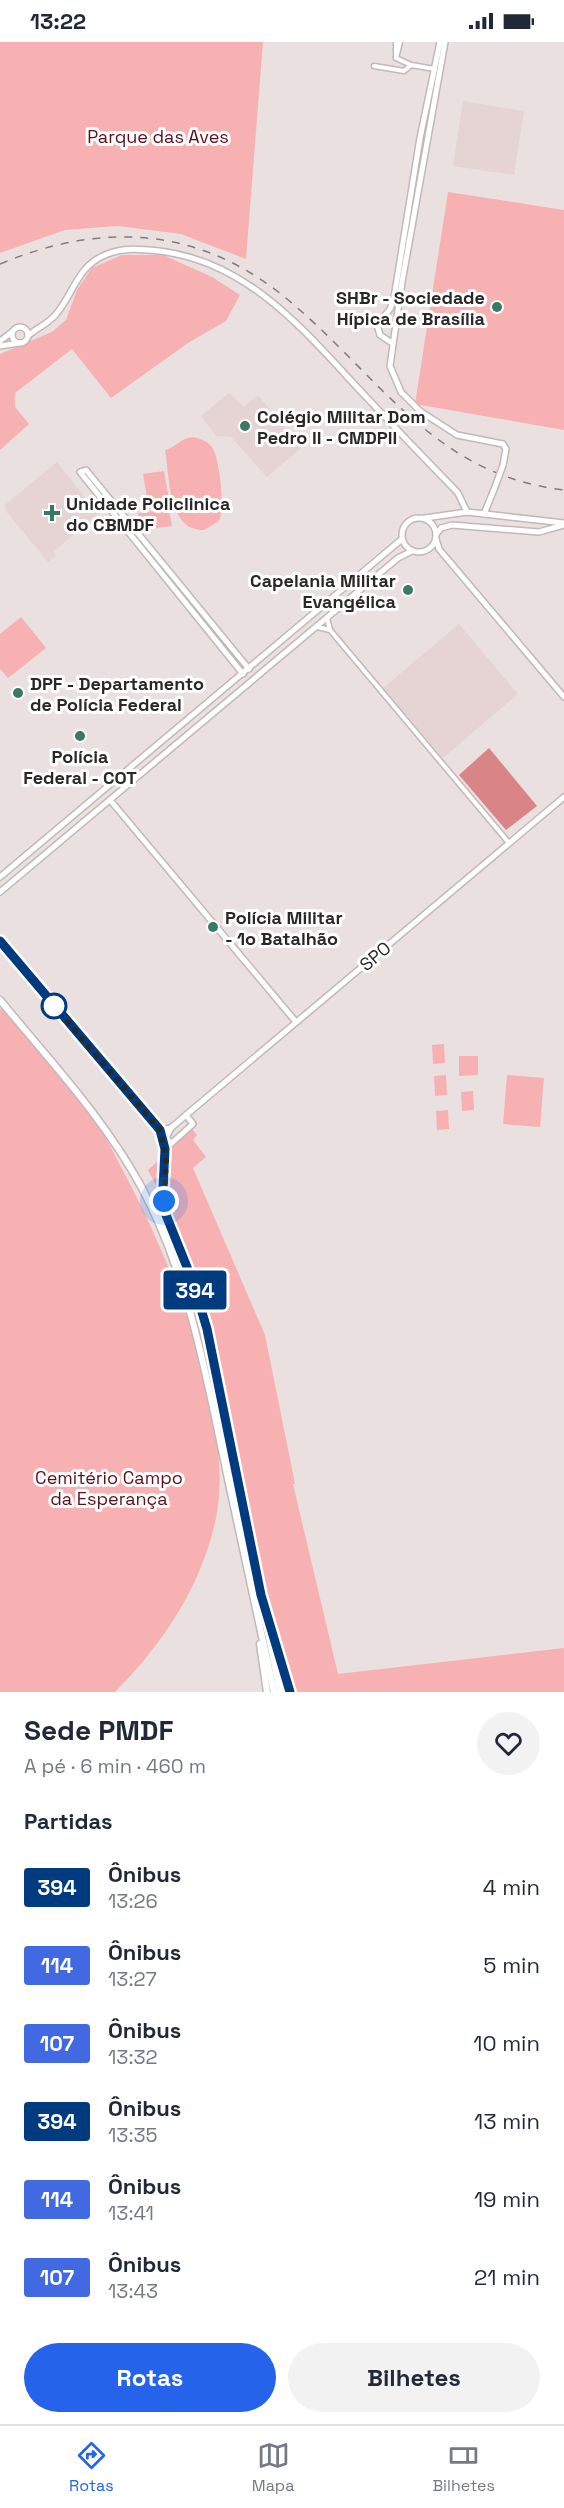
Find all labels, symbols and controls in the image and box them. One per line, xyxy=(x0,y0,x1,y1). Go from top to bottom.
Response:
text: 13:22 xyxy=(30,7,86,35)
park label: Parque das Aves xyxy=(87,125,229,148)
place label: SHBr - Sociedade Hípica de Brasília xyxy=(336,286,486,330)
marker: SHBr - Sociedade Hípica de Brasília xyxy=(490,300,504,314)
place label: Colégio Militar Dom Pedro II - CMDPII xyxy=(257,405,426,449)
marker: Colégio Militar Dom Pedro II - CMDPII xyxy=(238,419,252,433)
place label: Unidade Policlinica do CBMDF xyxy=(66,492,231,536)
marker: Unidade Policlinica do CBMDF xyxy=(43,504,61,522)
place label: Capelania Militar Evangélica xyxy=(250,569,397,613)
marker: Capelania Militar Evangélica xyxy=(401,583,415,597)
place label: DPF - Departamento de Polícia Federal xyxy=(30,672,204,716)
marker: DPF - Departamento de Polícia Federal xyxy=(11,686,25,700)
marker: Polícia Federal - COT xyxy=(73,729,87,743)
place label: Polícia Federal - COT xyxy=(23,745,137,789)
place label: Polícia Militar - 1o Batalhão xyxy=(225,906,343,950)
marker: Polícia Militar - 1o Batalhão xyxy=(206,920,220,934)
street label: SPO xyxy=(355,936,395,976)
unlabelled marker xyxy=(41,993,67,1019)
your location xyxy=(149,1186,179,1216)
line badge: 394 xyxy=(160,1270,230,1310)
text: 394 xyxy=(175,1277,215,1304)
park label: Cemitério Campo da Esperança xyxy=(35,1466,183,1510)
text: Sede PMDF xyxy=(24,1712,173,1748)
button: heart xyxy=(477,1712,540,1775)
text: A pé · 6 min · 460 m xyxy=(24,1753,206,1779)
text: Partidas xyxy=(24,1807,113,1835)
text: Ônibus xyxy=(108,1860,181,1888)
text: 4 min xyxy=(483,1873,540,1901)
text: 394 xyxy=(37,1874,77,1901)
text: 13:26 xyxy=(108,1888,158,1914)
text: Ônibus xyxy=(108,1938,181,1966)
text: 5 min xyxy=(483,1951,540,1979)
text: 114 xyxy=(41,1952,73,1979)
text: 13:27 xyxy=(108,1966,157,1992)
text: Ônibus xyxy=(108,2016,181,2044)
text: 10 min xyxy=(473,2029,540,2057)
text: 107 xyxy=(40,2030,74,2057)
text: 13:32 xyxy=(108,2044,158,2070)
text: Ônibus xyxy=(108,2094,181,2122)
text: 13 min xyxy=(474,2107,540,2135)
text: 394 xyxy=(37,2108,77,2135)
text: 13:35 xyxy=(108,2122,158,2148)
text: Ônibus xyxy=(108,2172,181,2200)
text: 19 min xyxy=(474,2185,540,2213)
text: 114 xyxy=(41,2186,73,2213)
text: 13:41 xyxy=(108,2200,154,2226)
text: Ônibus xyxy=(108,2250,181,2278)
text: 21 min xyxy=(474,2263,540,2291)
text: 107 xyxy=(40,2264,74,2291)
text: 13:43 xyxy=(108,2278,158,2304)
button: Rotas xyxy=(24,2343,276,2412)
button: Bilhetes xyxy=(288,2343,540,2412)
tab: Rotas xyxy=(69,2439,114,2496)
tab: Mapa xyxy=(252,2439,294,2496)
tab: Bilhetes xyxy=(433,2439,495,2496)

